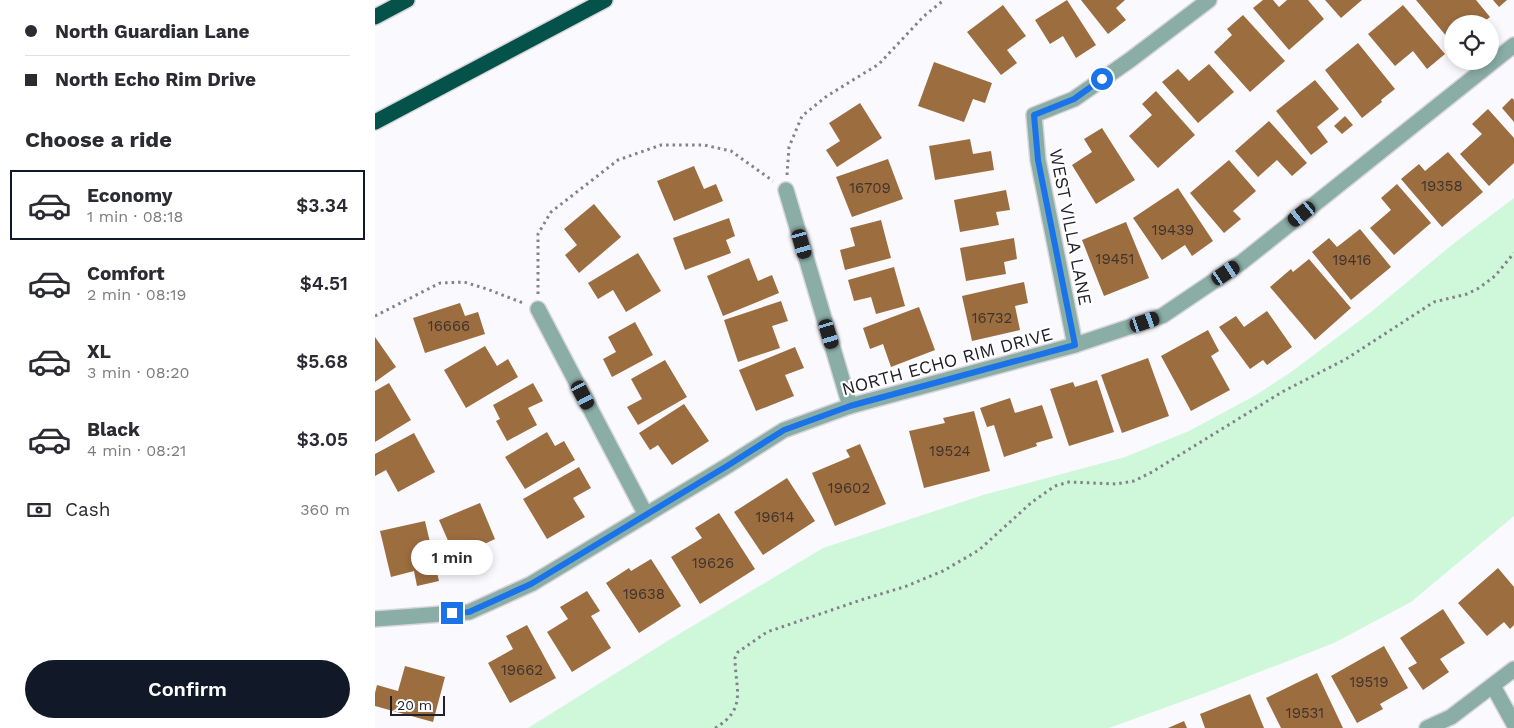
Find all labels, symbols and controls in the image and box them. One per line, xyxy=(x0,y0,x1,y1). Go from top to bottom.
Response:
map controls xyxy=(1444,15,1499,70)
button: locate xyxy=(1444,15,1499,70)
text: North Guardian Lane xyxy=(55,20,250,43)
text: North Echo Rim Drive xyxy=(55,68,256,91)
route start xyxy=(1091,68,1113,90)
text: Choose a ride xyxy=(25,127,172,152)
street label: WEST VILLA LANE xyxy=(1046,147,1096,307)
house number: 19358 xyxy=(1421,177,1463,195)
house number: 16709 xyxy=(849,179,891,197)
icon: car xyxy=(27,183,72,228)
text: Economy xyxy=(87,184,172,207)
text: $3.34 xyxy=(296,194,348,217)
car xyxy=(1285,199,1318,229)
text: 1 min · 08:18 xyxy=(87,207,183,226)
house number: 19439 xyxy=(1152,221,1194,239)
car xyxy=(790,228,813,260)
house number: 19451 xyxy=(1096,250,1134,268)
house number: 19416 xyxy=(1332,251,1372,269)
car xyxy=(1209,258,1242,288)
icon: car xyxy=(27,261,72,306)
text: Comfort xyxy=(87,262,165,285)
text: $4.51 xyxy=(300,272,348,295)
text: 2 min · 08:19 xyxy=(87,285,186,304)
house number: 16732 xyxy=(972,309,1012,327)
car xyxy=(1128,310,1161,334)
house number: 16666 xyxy=(428,317,470,335)
car xyxy=(817,317,840,351)
street label: NORTH ECHO RIM DRIVE xyxy=(839,323,1055,399)
icon: car xyxy=(27,339,72,384)
text: XL xyxy=(87,340,111,363)
text: $5.68 xyxy=(296,350,348,373)
text: 3 min · 08:20 xyxy=(87,363,190,382)
car xyxy=(569,378,596,412)
icon: car xyxy=(27,417,72,462)
text: Black xyxy=(87,418,140,441)
text: $3.05 xyxy=(297,428,348,451)
text: 4 min · 08:21 xyxy=(87,441,186,460)
house number: 19524 xyxy=(929,442,971,460)
house number: 19602 xyxy=(828,479,870,497)
icon: cash xyxy=(25,496,53,524)
text: Cash xyxy=(65,498,111,521)
text: 360 m xyxy=(300,500,350,519)
house number: 19614 xyxy=(755,508,795,526)
callout: 1 min xyxy=(411,540,493,576)
text: 1 min xyxy=(431,548,473,567)
house number: 19626 xyxy=(692,554,734,572)
house number: 19638 xyxy=(623,585,665,603)
route end xyxy=(441,602,463,624)
button: Confirm xyxy=(25,660,350,718)
house number: 19662 xyxy=(501,661,543,679)
house number: 19519 xyxy=(1350,673,1388,691)
scale bar xyxy=(390,693,445,716)
text: 20 m xyxy=(397,697,432,713)
house number: 19531 xyxy=(1286,704,1324,722)

